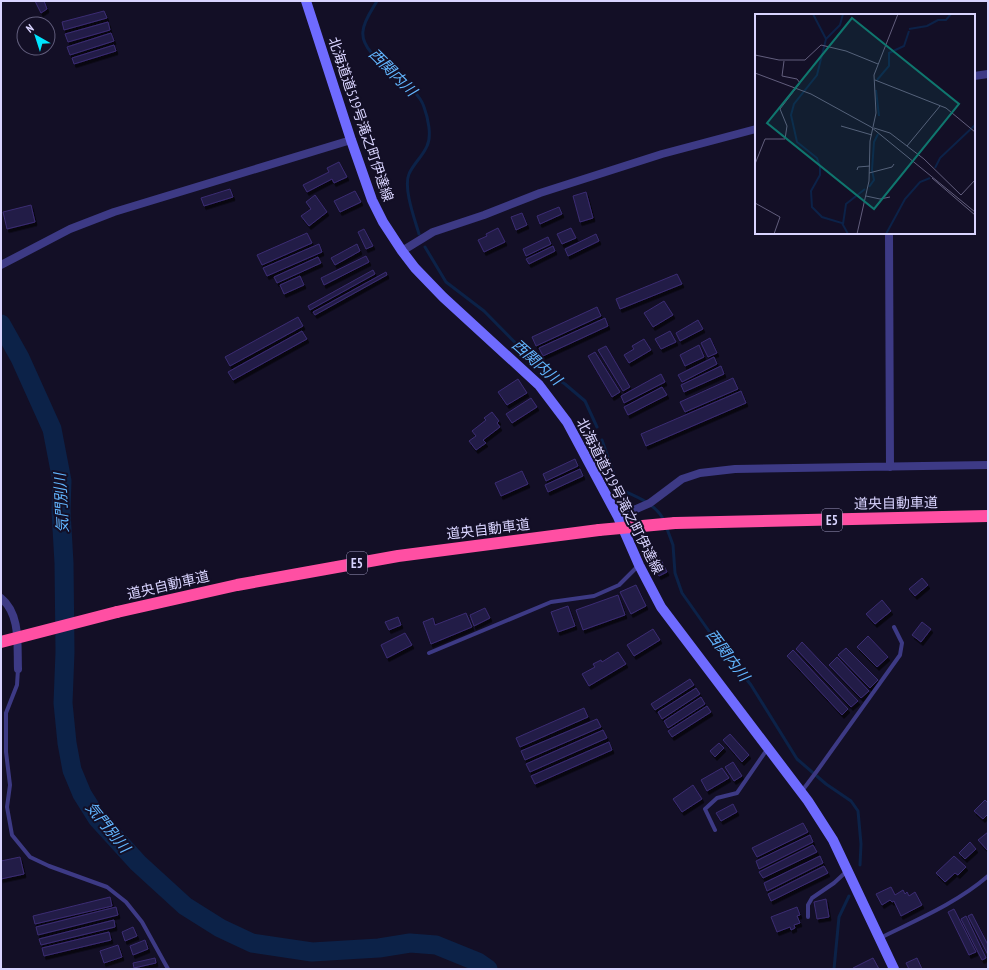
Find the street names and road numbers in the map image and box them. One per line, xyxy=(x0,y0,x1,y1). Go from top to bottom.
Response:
street label: 北海道道519号滝之町伊達線 xyxy=(324,34,398,204)
street label: 北海道道519号滝之町伊達線 xyxy=(573,415,667,577)
street label: 道央自動車道 xyxy=(854,493,938,513)
road number: E5 xyxy=(822,509,842,531)
street label: 道央自動車道 xyxy=(445,515,531,543)
road number: E5 xyxy=(347,552,367,574)
street label: 道央自動車道 xyxy=(125,567,211,603)

